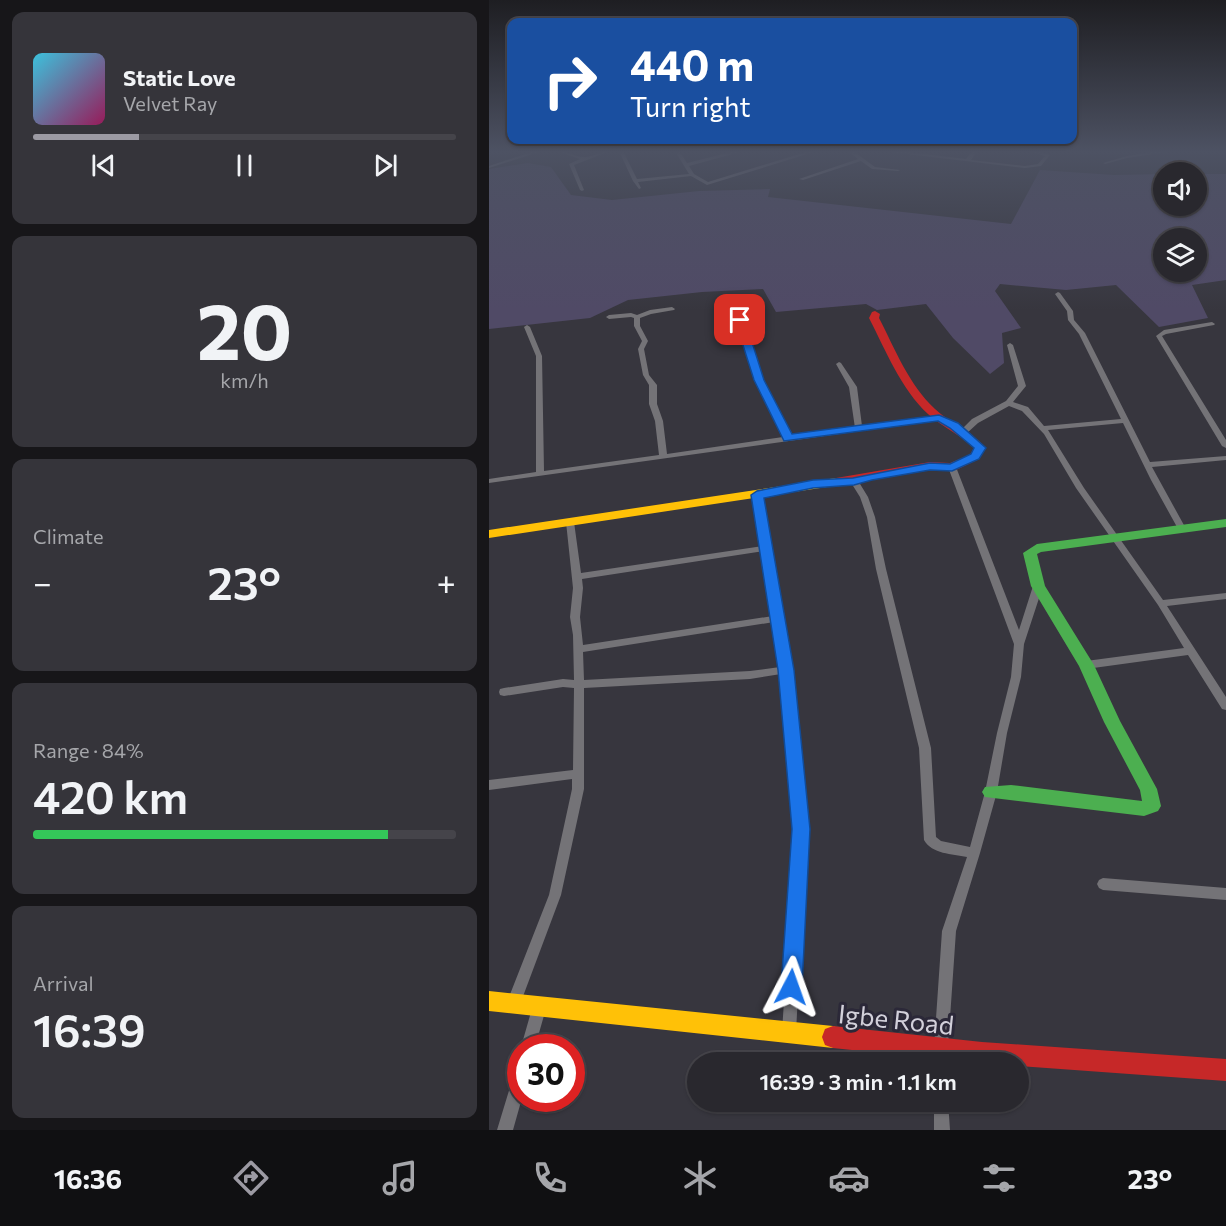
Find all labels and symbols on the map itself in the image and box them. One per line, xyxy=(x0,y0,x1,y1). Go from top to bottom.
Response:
pin xyxy=(714,294,765,345)
position arrow xyxy=(759,955,823,1019)
street label: Igbe Road xyxy=(837,997,956,1040)
speed limit sign: 30 xyxy=(507,1034,585,1112)

